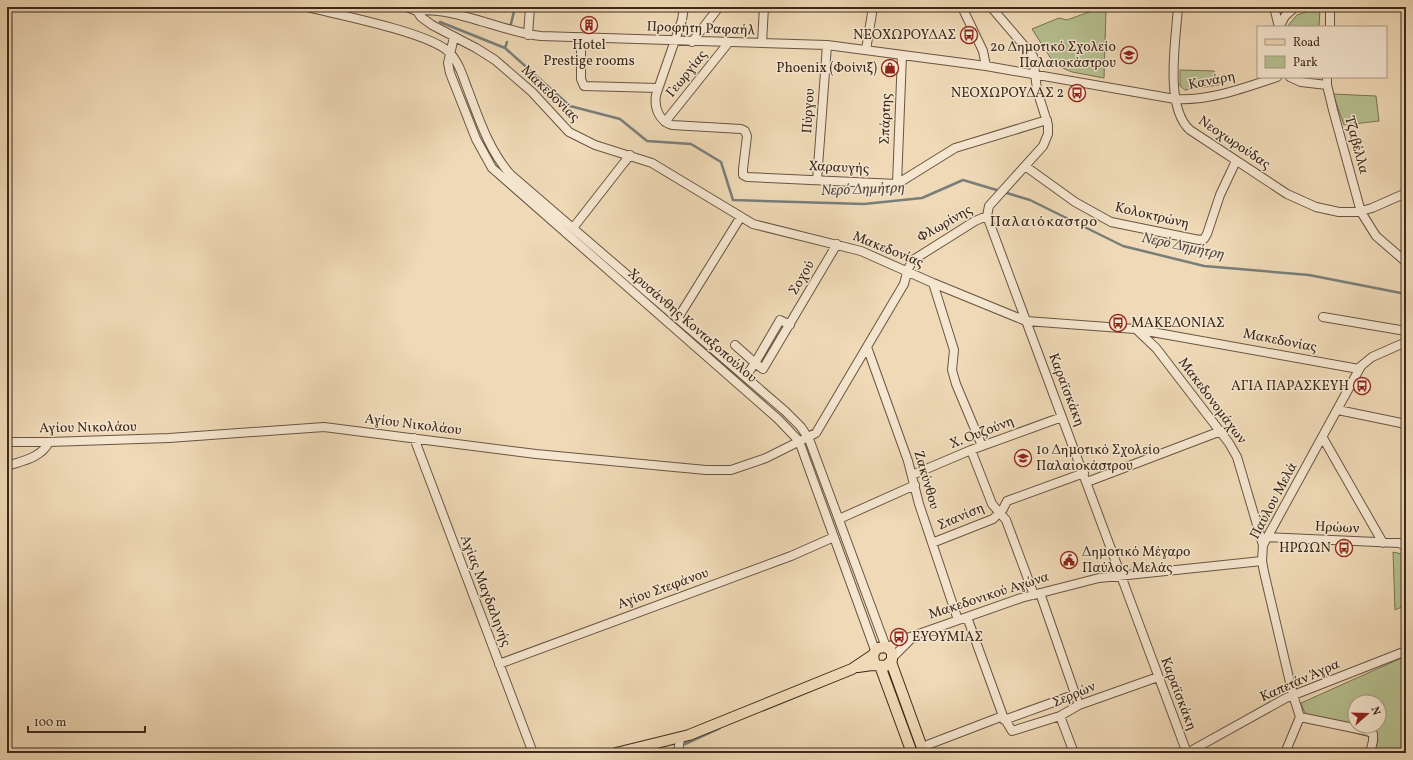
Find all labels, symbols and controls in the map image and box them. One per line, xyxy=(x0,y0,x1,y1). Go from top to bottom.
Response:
building icon: Hotel Prestige rooms xyxy=(579,15,599,35)
street label: Προφήτη Ραφαήλ xyxy=(646,18,756,40)
bus stop icon: ΝΕΟΧΩΡΟΥΔΑΣ xyxy=(959,25,979,45)
place label: ΝΕΟΧΩΡΟΥΔΑΣ xyxy=(853,26,956,45)
legend xyxy=(1257,26,1387,78)
text: Road xyxy=(1293,35,1320,51)
place label: Hotel Prestige rooms xyxy=(543,36,635,71)
place label: 2ο Δημοτικό Σχολείο Παλαιοκάστρου xyxy=(990,38,1116,73)
school or university icon: 2ο Δημοτικό Σχολείο Παλαιοκάστρου xyxy=(1119,45,1139,65)
street label: Γεωργίας xyxy=(662,46,712,102)
text: Park xyxy=(1293,55,1318,71)
shop icon: Phoenix (Φοίνιξ) xyxy=(880,58,900,78)
place label: Phoenix (Φοίνιξ) xyxy=(776,59,877,78)
street label: Μακεδονίας xyxy=(516,61,584,127)
street label: Κανάρη xyxy=(1187,67,1237,95)
bus stop icon: ΝΕΟΧΩΡΟΥΔΑΣ 2 xyxy=(1067,83,1087,103)
place label: ΝΕΟΧΩΡΟΥΔΑΣ 2 xyxy=(951,84,1064,103)
street label: Πύργου xyxy=(798,88,820,134)
street label: Σπάρτης xyxy=(876,93,896,145)
street label: Νεοχωρούδας xyxy=(1194,112,1274,174)
street label: Τζαβέλλα xyxy=(1339,114,1373,177)
street label: Χαραυγής xyxy=(808,157,870,179)
water label: Νερό Δημήτρη xyxy=(821,178,905,202)
street label: Κολοκτρώνη xyxy=(1113,198,1191,234)
street label: Φλωρίνης xyxy=(914,201,976,247)
district label: Παλαιόκαστρο xyxy=(990,212,1098,233)
street label: Μακεδονίας xyxy=(850,227,926,273)
water label: Νερό Δημήτρη xyxy=(1140,228,1226,266)
street label: Σοχού xyxy=(785,257,820,299)
street label: Χρυσάνθης Κονταξοπούλου xyxy=(623,265,761,388)
bus stop icon: ΜΑΚΕΔΟΝΙΑΣ xyxy=(1108,313,1128,333)
place label: ΜΑΚΕΔΟΝΙΑΣ xyxy=(1131,314,1225,333)
street label: Μακεδονίας xyxy=(1241,325,1319,357)
street label: Καραϊσκάκη xyxy=(1043,351,1089,429)
street label: Μακεδονομάχων xyxy=(1173,354,1251,448)
bus stop icon: ΑΓΙΑ ΠΑΡΑΣΚΕΥΗ xyxy=(1352,376,1372,396)
place label: ΑΓΙΑ ΠΑΡΑΣΚΕΥΗ xyxy=(1231,377,1349,396)
street label: Αγίου Νικολάου xyxy=(363,410,463,440)
street label: Χ. Ουζούνη xyxy=(947,412,1017,454)
street label: Αγίου Νικολάου xyxy=(39,418,137,438)
place label: 1ο Δημοτικό Σχολείο Παλαιοκάστρου xyxy=(1036,441,1160,476)
street label: Ζακύνθου xyxy=(909,448,943,512)
school or university icon: 1ο Δημοτικό Σχολείο Παλαιοκάστρου xyxy=(1013,448,1033,468)
street label: Παύλου Μελά xyxy=(1246,459,1303,543)
street label: Στανίση xyxy=(935,499,987,535)
street label: Ηρώων xyxy=(1314,517,1360,539)
street label: Αγίας Μαγδαληνής xyxy=(455,532,515,650)
bus stop icon: ΗΡΩΩΝ xyxy=(1334,538,1354,558)
place label: ΗΡΩΩΝ xyxy=(1279,539,1331,558)
place label: Δημοτικό Μέγαρο Παύλος Μελάς xyxy=(1082,543,1191,578)
public building icon: Δημοτικό Μέγαρο Παύλος Μελάς xyxy=(1059,550,1079,570)
street label: Αγίου Στεφάνου xyxy=(615,564,712,614)
street label: Μακεδονικού Αγώνα xyxy=(926,567,1052,624)
bus stop icon: ΕΥΘΥΜΙΑΣ xyxy=(889,627,909,647)
place label: ΕΥΘΥΜΙΑΣ xyxy=(912,628,983,647)
street label: Καραϊσκάκη xyxy=(1155,655,1201,733)
street label: Καπετάν Άγρα xyxy=(1257,655,1343,707)
street label: Σερρών xyxy=(1050,677,1099,713)
north arrow xyxy=(1347,694,1387,734)
text: N xyxy=(1367,705,1383,717)
scale bar xyxy=(28,708,145,734)
text: 100 m xyxy=(34,715,67,731)

